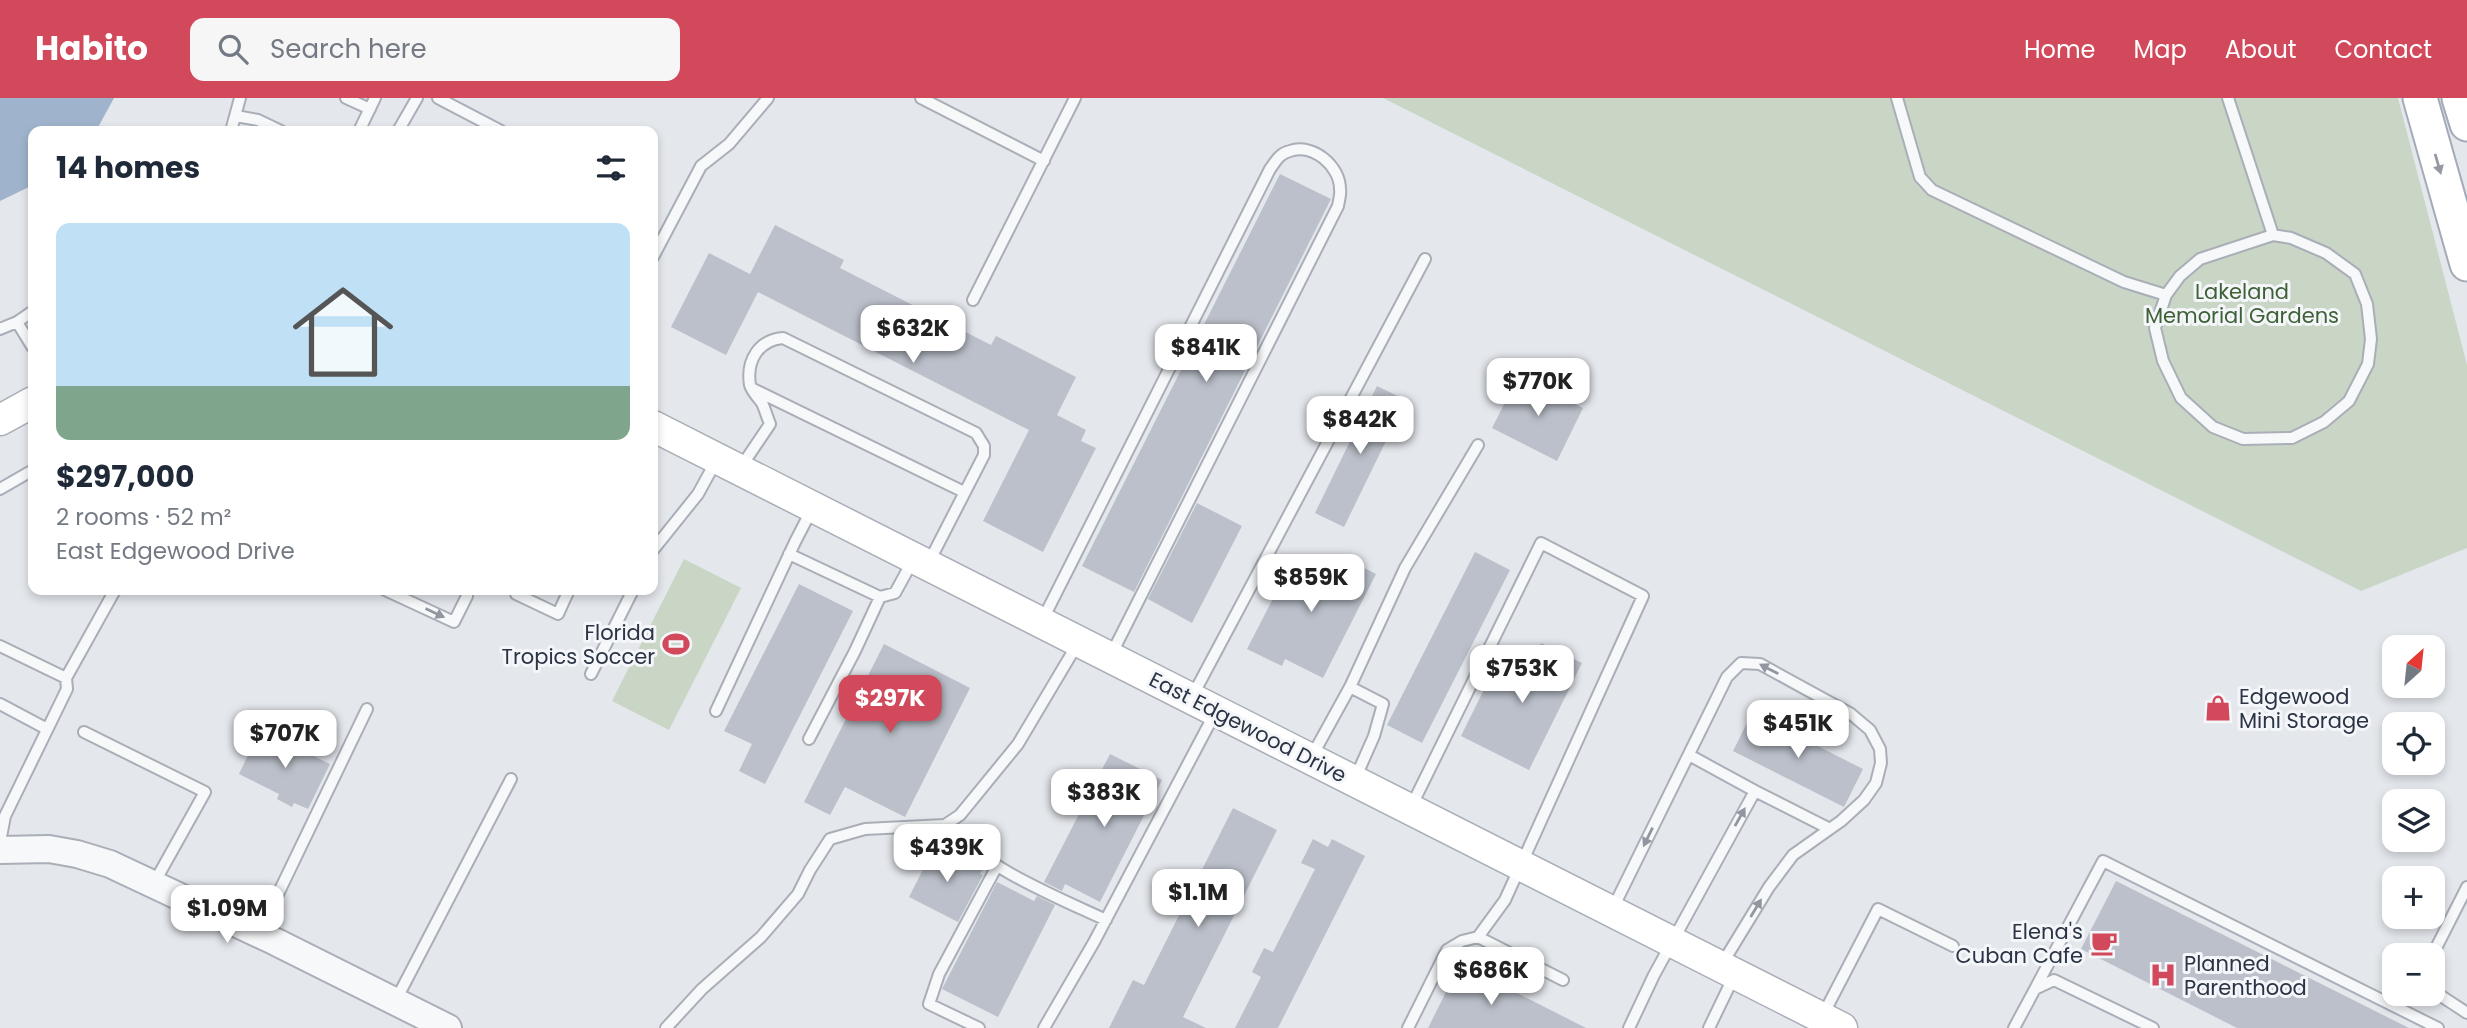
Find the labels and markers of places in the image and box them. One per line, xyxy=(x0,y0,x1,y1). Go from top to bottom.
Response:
pin: $632K xyxy=(864,306,962,365)
pin: $841K xyxy=(1157,324,1255,384)
pin: $770K xyxy=(1489,358,1587,418)
pin: $842K xyxy=(1311,396,1409,456)
pin: $859K xyxy=(1262,554,1360,614)
place label: Florida Tropics Soccer xyxy=(502,618,655,671)
sports icon: Florida Tropics Soccer xyxy=(661,629,691,659)
pin: $753K xyxy=(1473,646,1571,705)
pin: $297K xyxy=(841,676,939,735)
place label: Edgewood Mini Storage xyxy=(2239,682,2369,735)
shop icon: Edgewood Mini Storage xyxy=(2203,693,2233,723)
pin: $451K xyxy=(1749,700,1847,760)
pin: $707K xyxy=(236,710,334,770)
pin: $383K xyxy=(1055,770,1153,829)
pin: $439K xyxy=(898,824,996,884)
pin: $1.1M xyxy=(1149,870,1247,929)
pin: $1.09M xyxy=(170,886,284,945)
place label: Elena's Cuban Cafe xyxy=(1956,917,2083,970)
cafe icon: Elena's Cuban Cafe xyxy=(2089,928,2119,958)
pin: $686K xyxy=(1442,948,1540,1007)
place label: Planned Parenthood xyxy=(2184,949,2307,1002)
hospital icon: Planned Parenthood xyxy=(2148,960,2178,990)

